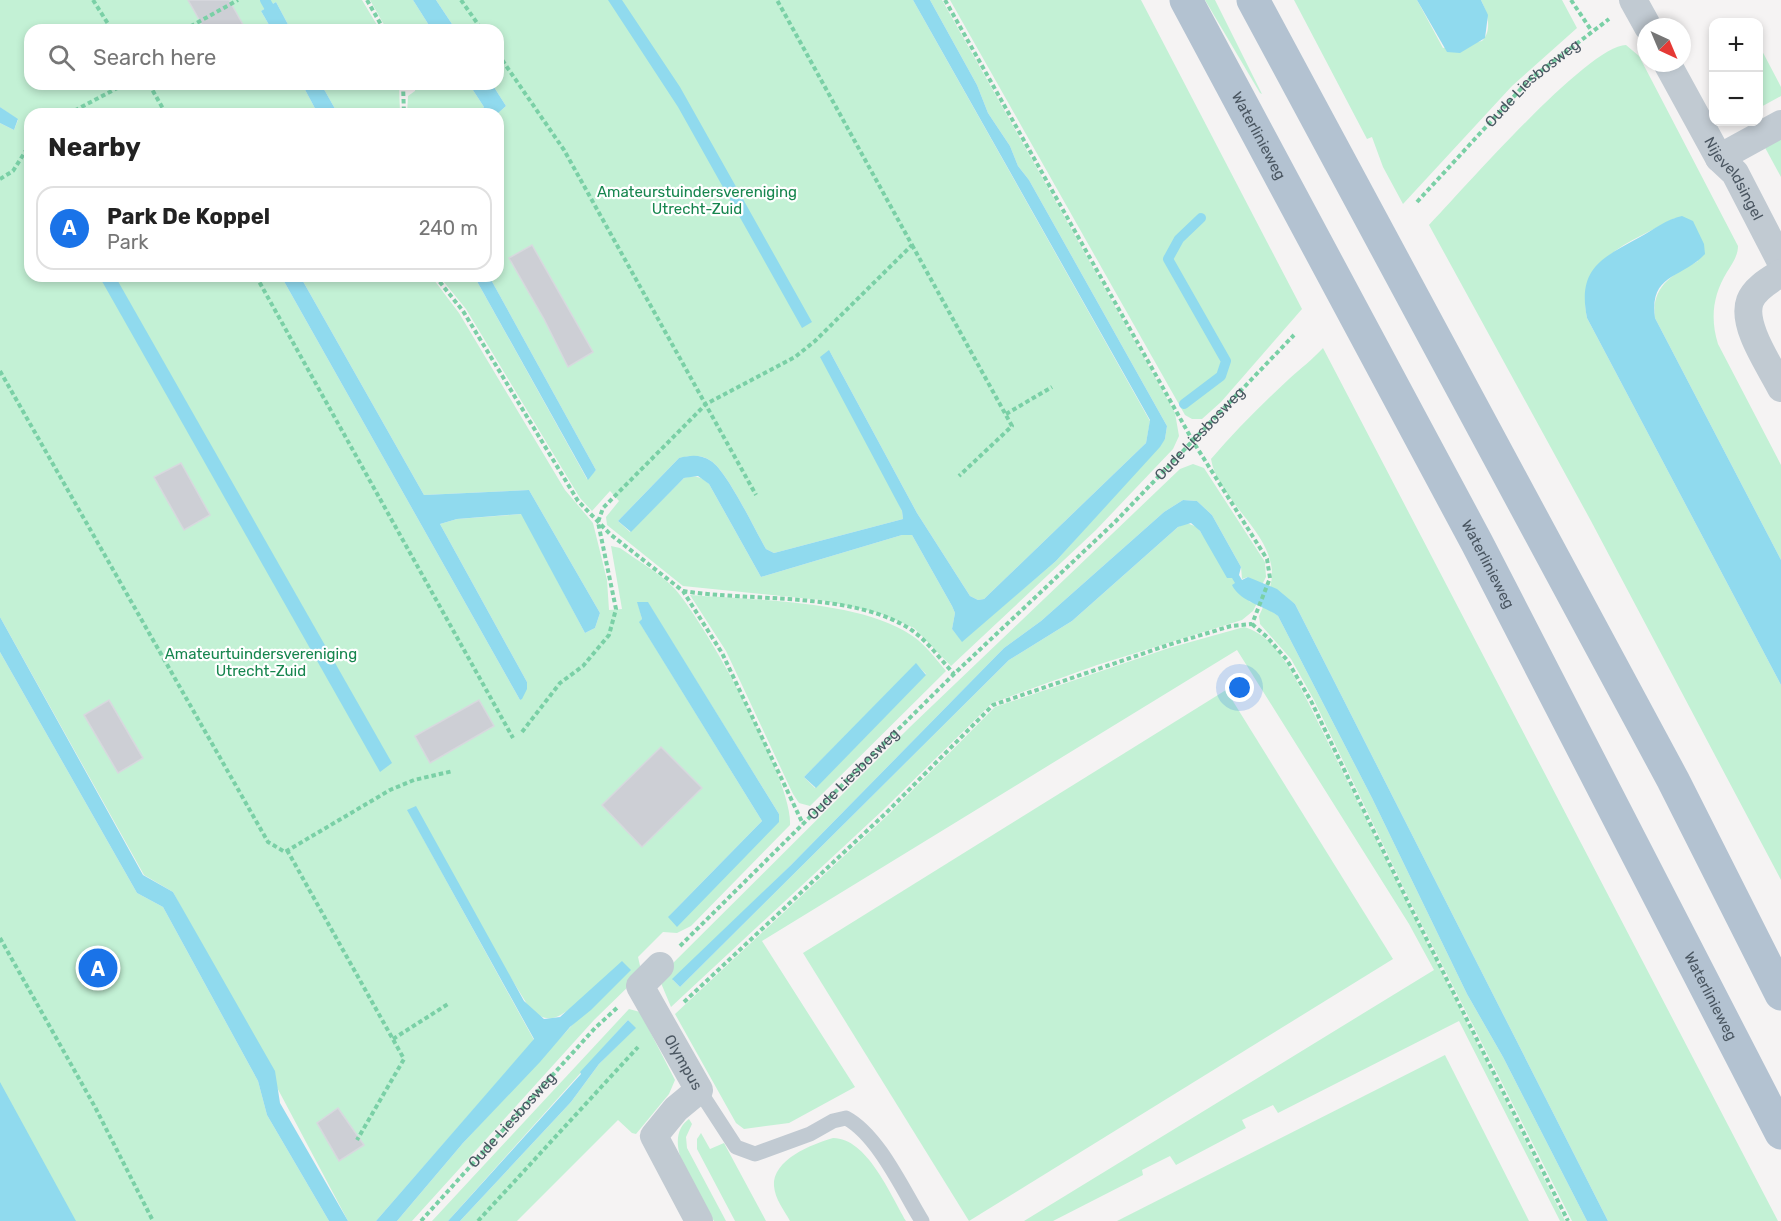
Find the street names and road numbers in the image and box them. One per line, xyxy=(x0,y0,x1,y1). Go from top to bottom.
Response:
street label: Oude Liesbosweg xyxy=(1481,35,1584,131)
street label: Waterlinieweg xyxy=(1228,89,1290,183)
street label: Nijeveldsingel xyxy=(1700,134,1767,223)
street label: Oude Liesbosweg xyxy=(1151,383,1249,484)
street label: Waterlinieweg xyxy=(1457,517,1518,612)
street label: Oude Liesbosweg xyxy=(803,725,903,824)
street label: Waterlinieweg xyxy=(1680,949,1741,1044)
street label: Olympus xyxy=(660,1031,706,1094)
street label: Oude Liesbosweg xyxy=(464,1068,560,1172)

